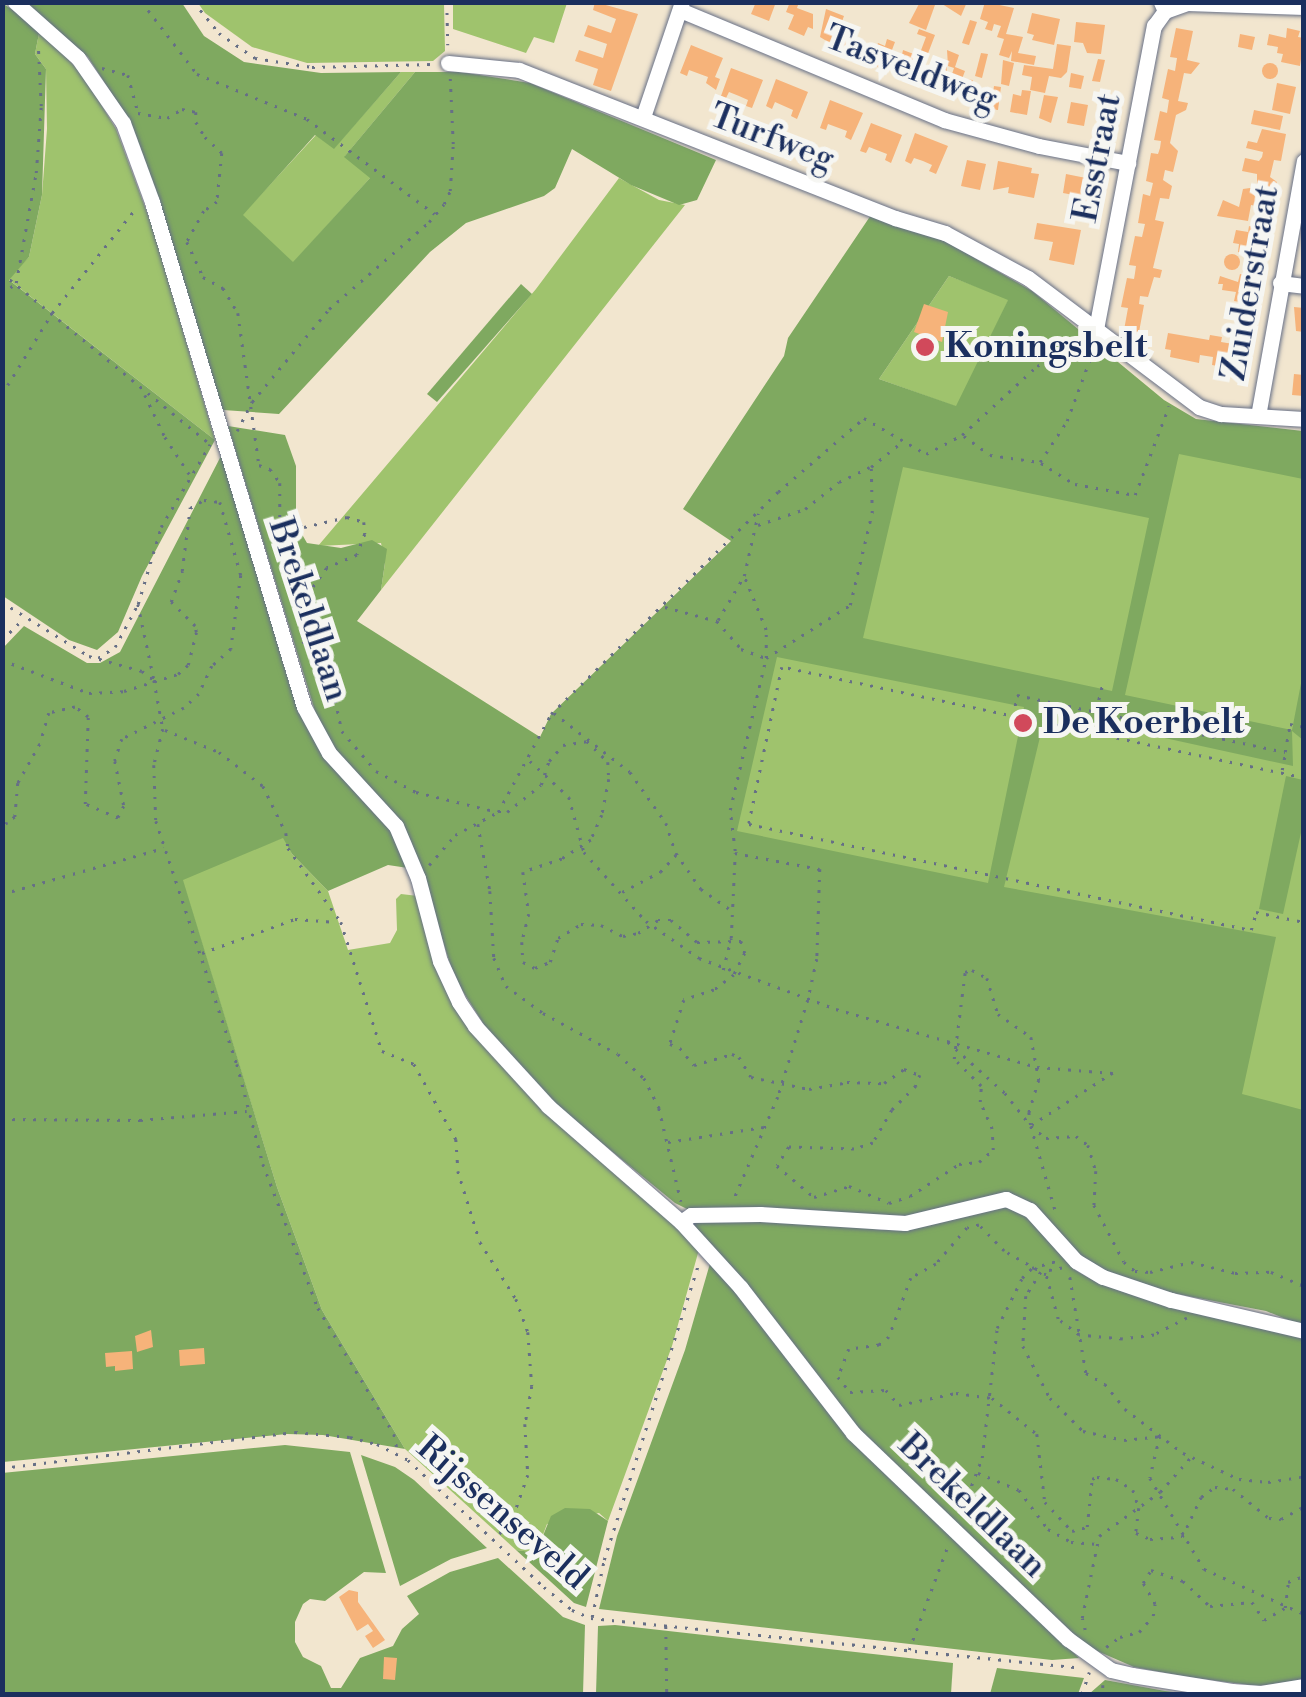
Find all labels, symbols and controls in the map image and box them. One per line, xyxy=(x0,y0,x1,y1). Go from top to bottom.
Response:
street label: Tasveldweg xyxy=(819,17,1003,121)
street label: Esstraat xyxy=(1065,90,1131,226)
street label: Turfweg xyxy=(704,95,840,181)
street label: Zuiderstraat xyxy=(1213,182,1289,384)
place label: Koningsbelt xyxy=(945,326,1147,368)
marker: Koningsbelt xyxy=(914,336,936,358)
street label: Brekeldlaan xyxy=(259,513,357,707)
place label: De Koerbelt xyxy=(1043,702,1244,744)
marker: De Koerbelt xyxy=(1012,712,1034,734)
street label: Brekeldlaan xyxy=(889,1425,1055,1587)
street label: Rijssenseveld xyxy=(408,1427,596,1599)

